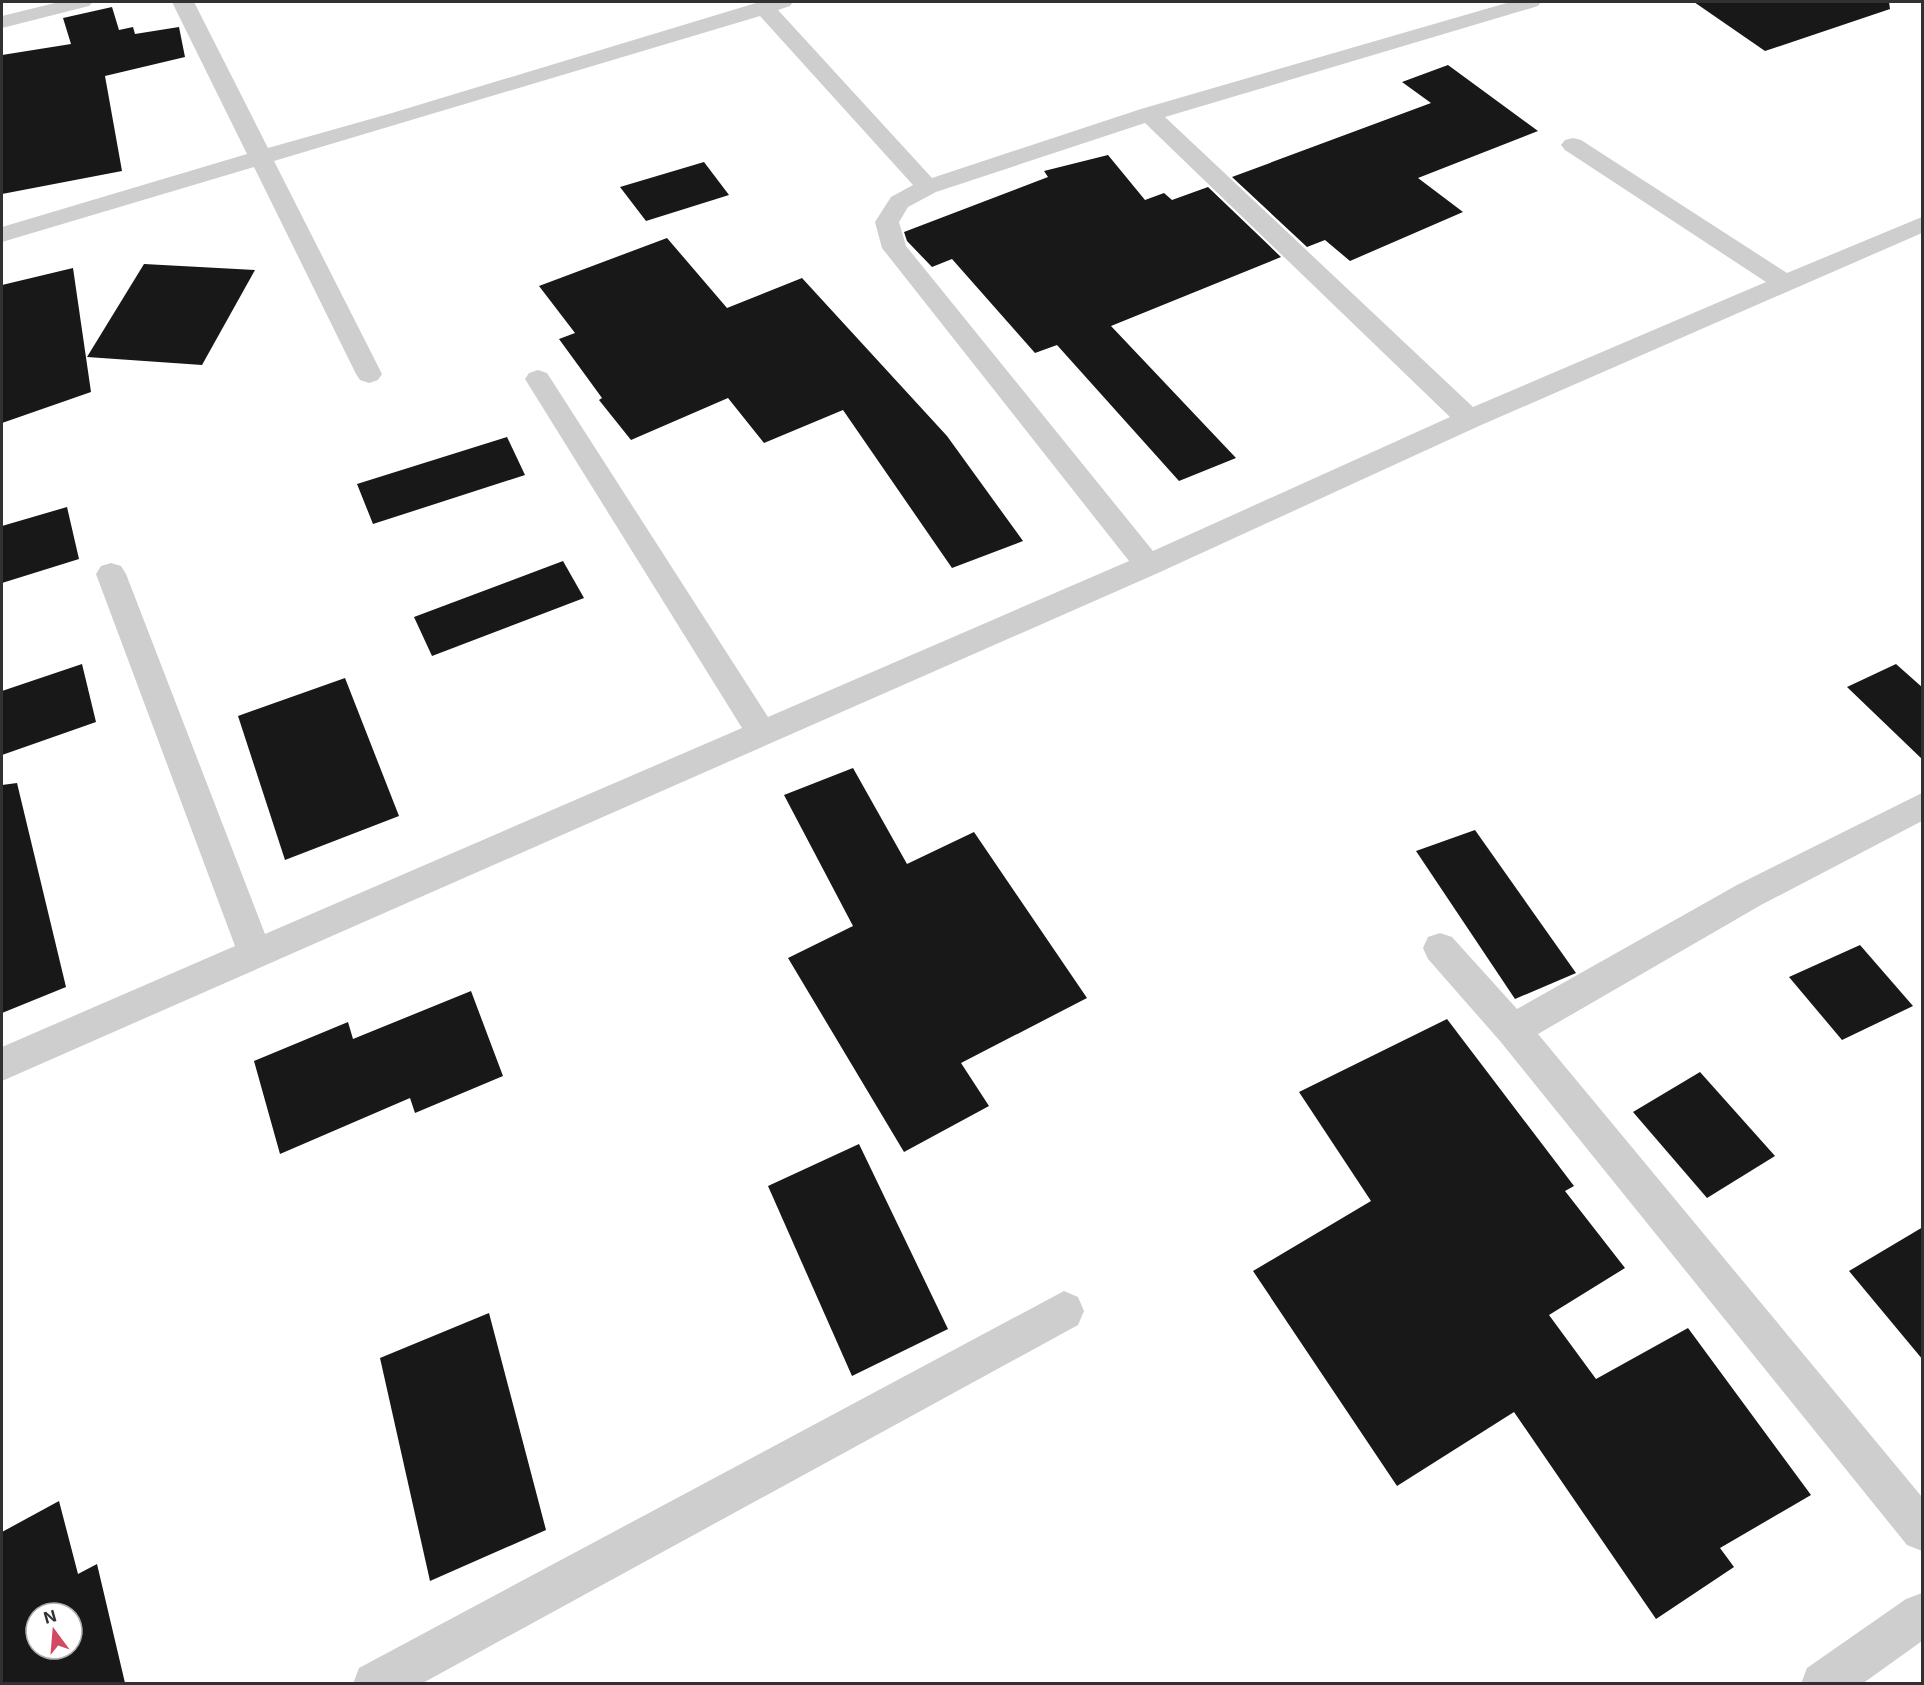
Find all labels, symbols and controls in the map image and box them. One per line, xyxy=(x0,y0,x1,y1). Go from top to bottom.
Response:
north arrow xyxy=(24,1601,84,1661)
text: N xyxy=(41,1605,58,1628)

